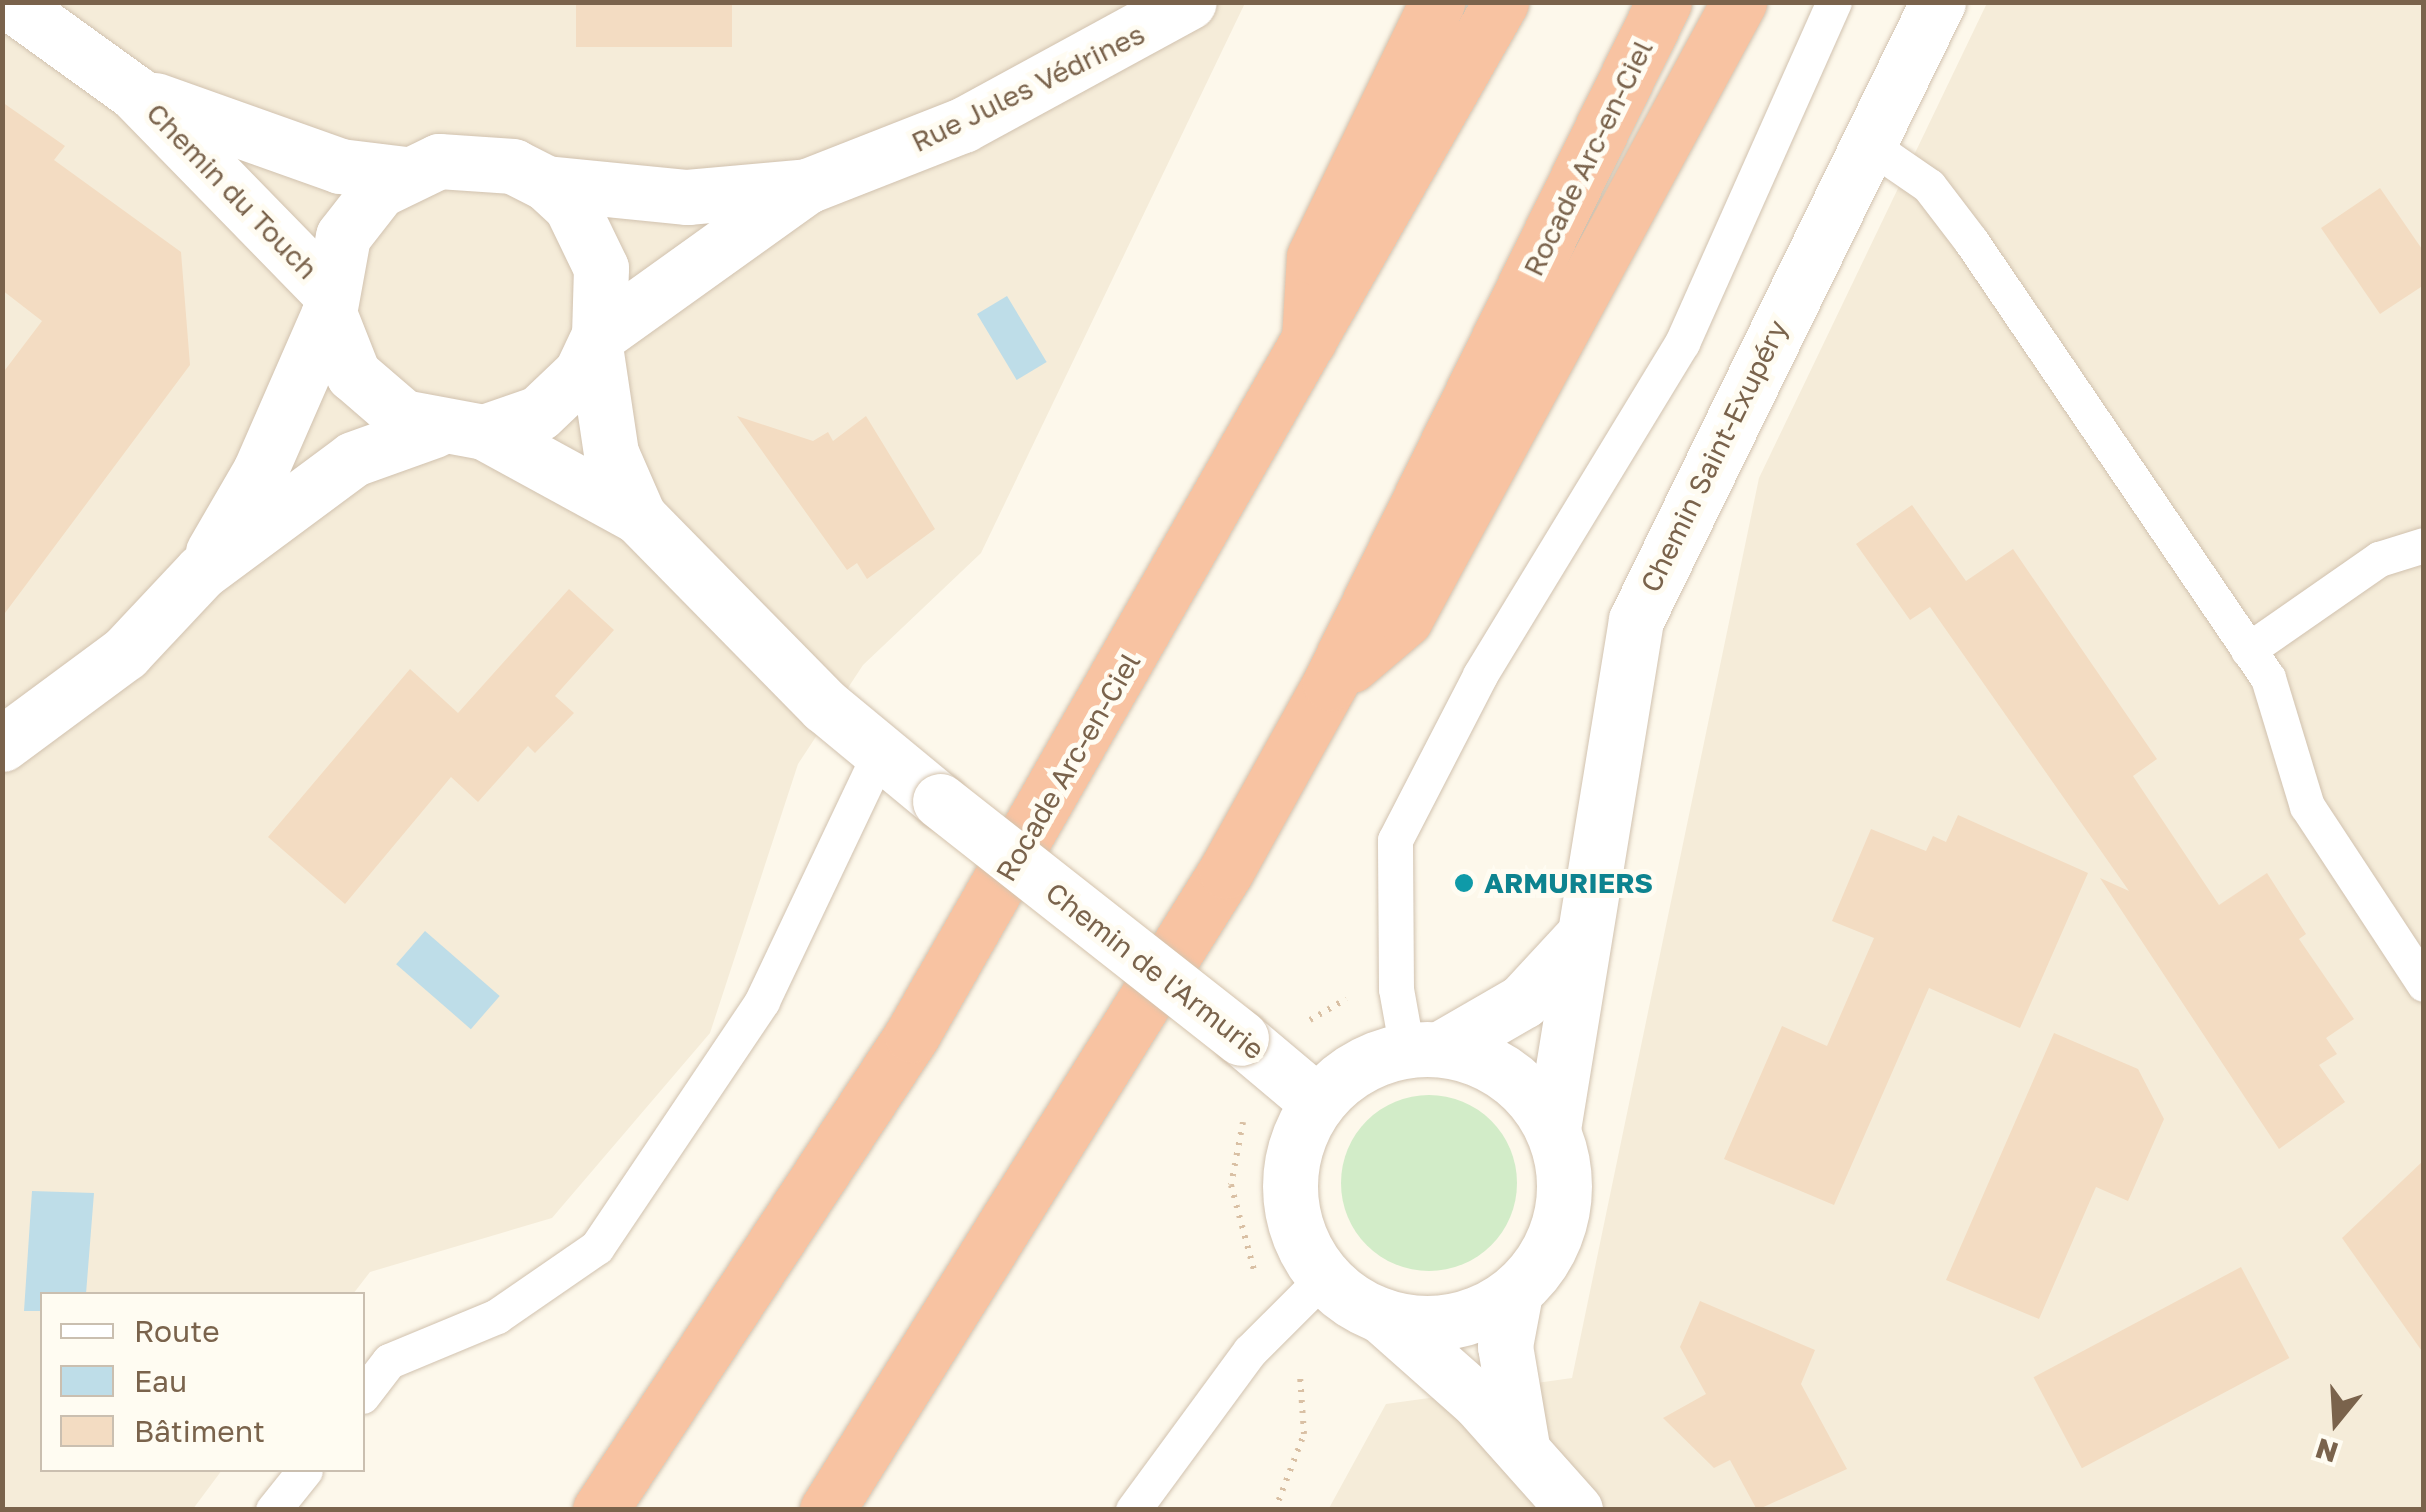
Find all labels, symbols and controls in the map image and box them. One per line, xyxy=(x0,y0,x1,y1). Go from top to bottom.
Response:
street label: Rue Jules Védrines xyxy=(906,17,1150,159)
street label: Rocade Arc-en-Ciel xyxy=(1516,35,1660,281)
street label: Chemin du Touch xyxy=(140,96,324,286)
street label: Chemin Saint-Exupéry xyxy=(1633,314,1795,598)
street label: Rocade Arc-en-Ciel xyxy=(989,647,1147,887)
place label: ARMURIERS xyxy=(1484,866,1653,900)
marker: ARMURIERS xyxy=(1453,872,1475,894)
street label: Chemin de l'Armurie xyxy=(1039,875,1271,1067)
legend xyxy=(40,1292,365,1472)
text: Route xyxy=(134,1313,220,1349)
text: Eau xyxy=(134,1363,187,1399)
north arrow xyxy=(2286,1372,2386,1472)
text: Bâtiment xyxy=(134,1413,265,1449)
text: N xyxy=(2311,1432,2342,1470)

